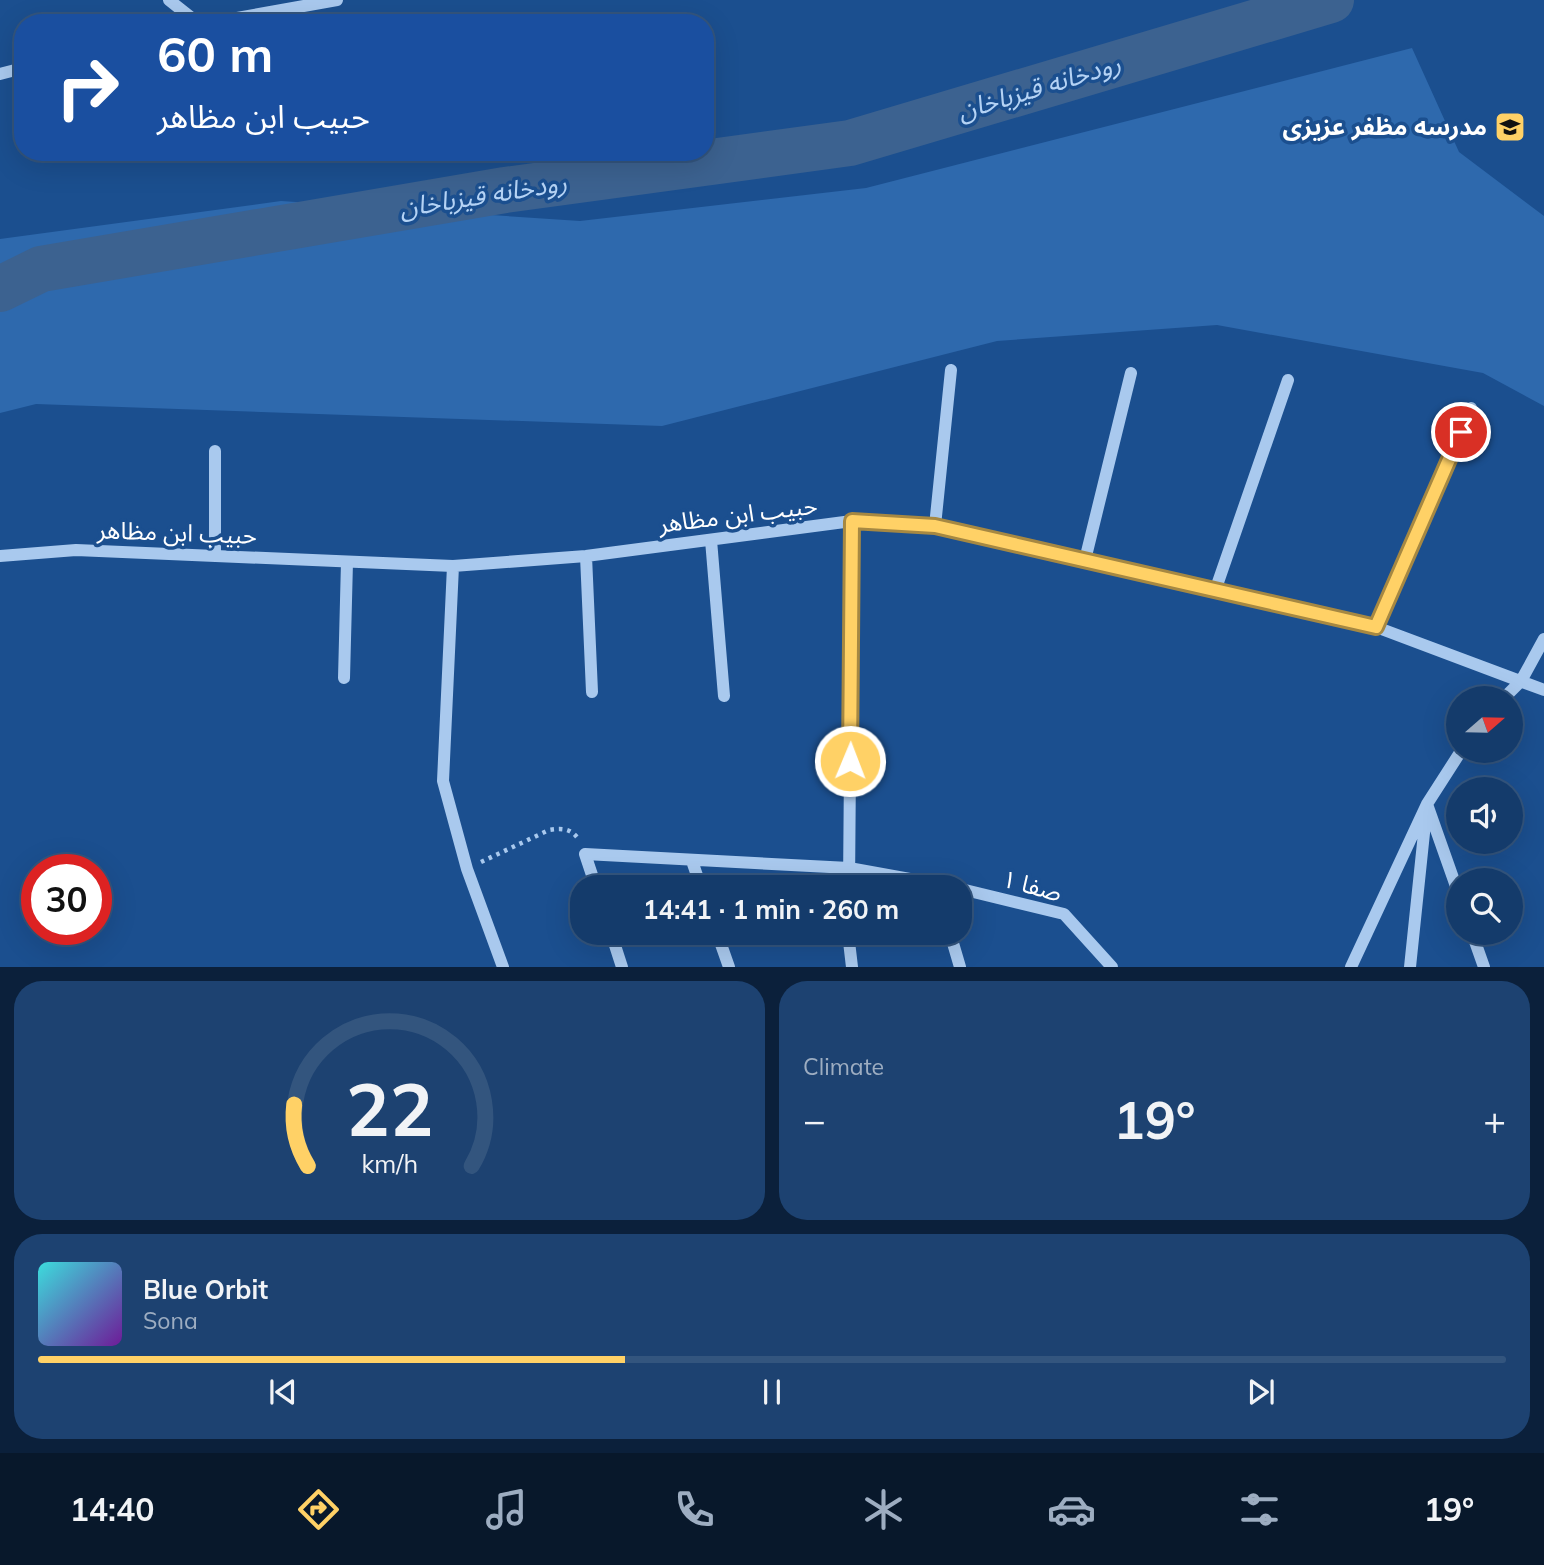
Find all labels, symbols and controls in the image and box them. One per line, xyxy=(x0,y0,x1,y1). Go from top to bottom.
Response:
text: 60 m xyxy=(157,23,273,84)
icon: right xyxy=(42,42,133,133)
water label: رودخانه قیزباخان xyxy=(953,46,1124,127)
text: حبیب ابن مظاهر xyxy=(157,96,370,136)
school or university icon: مدرسه مظفر عزیزی xyxy=(1493,110,1527,144)
place label: مدرسه مظفر عزیزی xyxy=(1283,111,1487,141)
water label: رودخانه قیزباخان xyxy=(397,165,569,224)
pin xyxy=(1431,402,1491,462)
icon: arrive xyxy=(1442,413,1480,451)
street label: حبیب ابن مظاهر xyxy=(656,489,819,539)
street label: حبیب ابن مظاهر xyxy=(96,514,257,550)
north arrow xyxy=(1446,686,1522,763)
map controls xyxy=(1446,686,1523,945)
position arrow xyxy=(813,724,887,798)
button: sound xyxy=(1446,777,1523,854)
speed limit sign: 30 xyxy=(21,854,112,945)
street label: صفا ۱ xyxy=(999,863,1065,907)
button: search xyxy=(1446,868,1523,945)
text: 14:41 · 1 min · 260 m xyxy=(643,893,899,926)
text: Climate xyxy=(803,1052,884,1081)
text: 22 xyxy=(346,1064,433,1155)
text: 19° xyxy=(1113,1087,1196,1152)
text: − xyxy=(803,1096,826,1144)
text: + xyxy=(1483,1096,1506,1144)
text: km/h xyxy=(361,1148,418,1179)
text: Blue Orbit xyxy=(143,1273,268,1306)
text: Sona xyxy=(143,1306,198,1335)
icon: previous xyxy=(264,1373,302,1411)
icon: pause xyxy=(753,1373,791,1411)
icon: next xyxy=(1242,1373,1280,1411)
icon: directions xyxy=(294,1485,343,1534)
icon: music xyxy=(482,1485,531,1534)
icon: phone xyxy=(670,1485,719,1534)
icon: climate xyxy=(859,1485,908,1534)
icon: car xyxy=(1047,1485,1096,1534)
icon: filters xyxy=(1235,1485,1284,1534)
text: 14:40 xyxy=(70,1489,154,1529)
text: 19° xyxy=(1424,1489,1474,1529)

